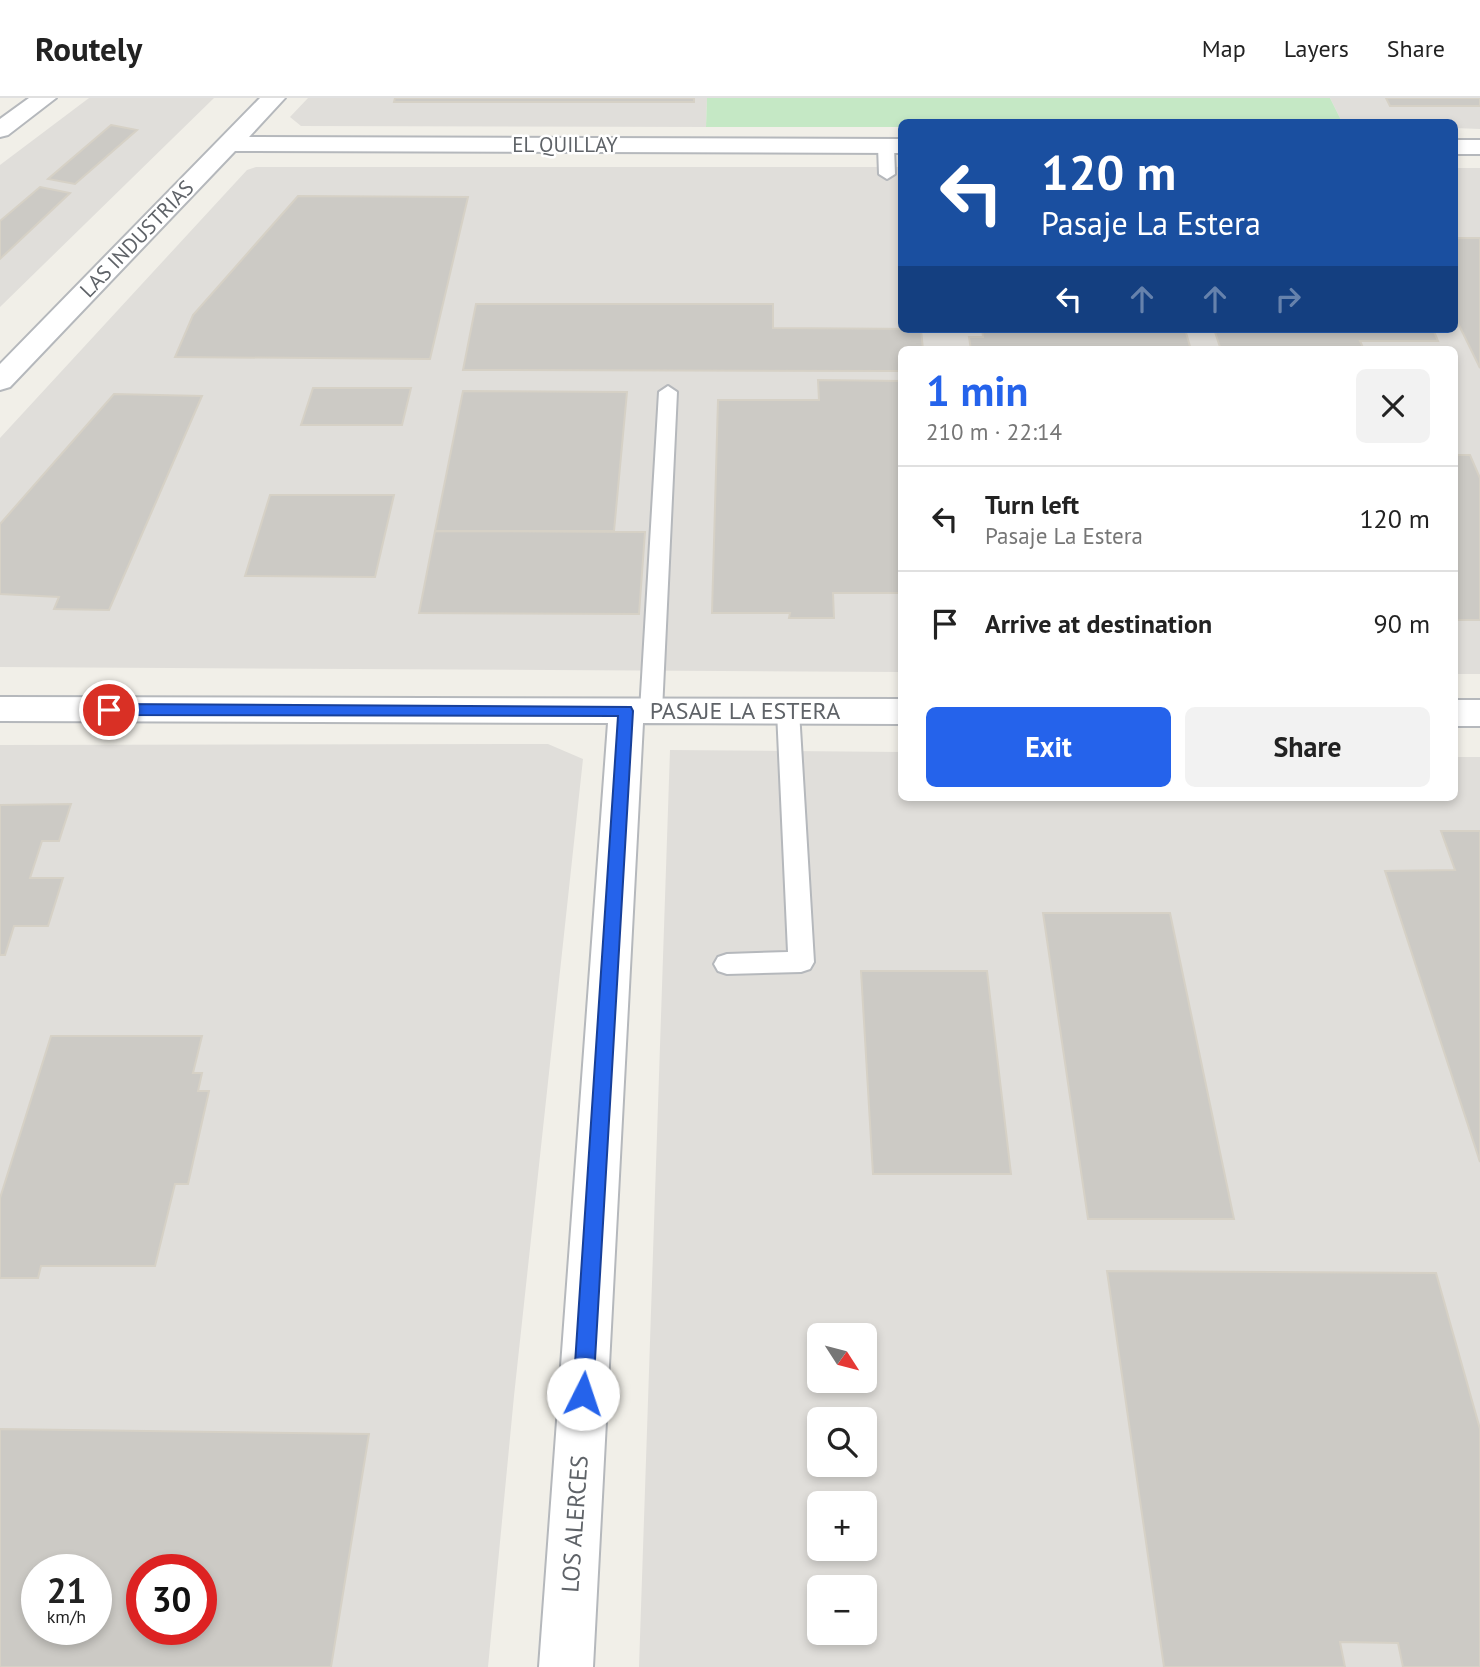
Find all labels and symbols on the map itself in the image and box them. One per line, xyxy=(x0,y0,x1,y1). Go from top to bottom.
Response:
street label: EL QUILLAY xyxy=(512,131,618,158)
street label: LAS INDUSTRIAS xyxy=(74,174,199,303)
pin xyxy=(79,680,139,740)
street label: PASAJE LA ESTERA xyxy=(650,695,840,726)
north arrow xyxy=(807,1323,877,1393)
position arrow xyxy=(546,1357,620,1431)
street label: LOS ALERCES xyxy=(554,1454,595,1594)
speed limit sign: 30 xyxy=(126,1554,217,1645)

